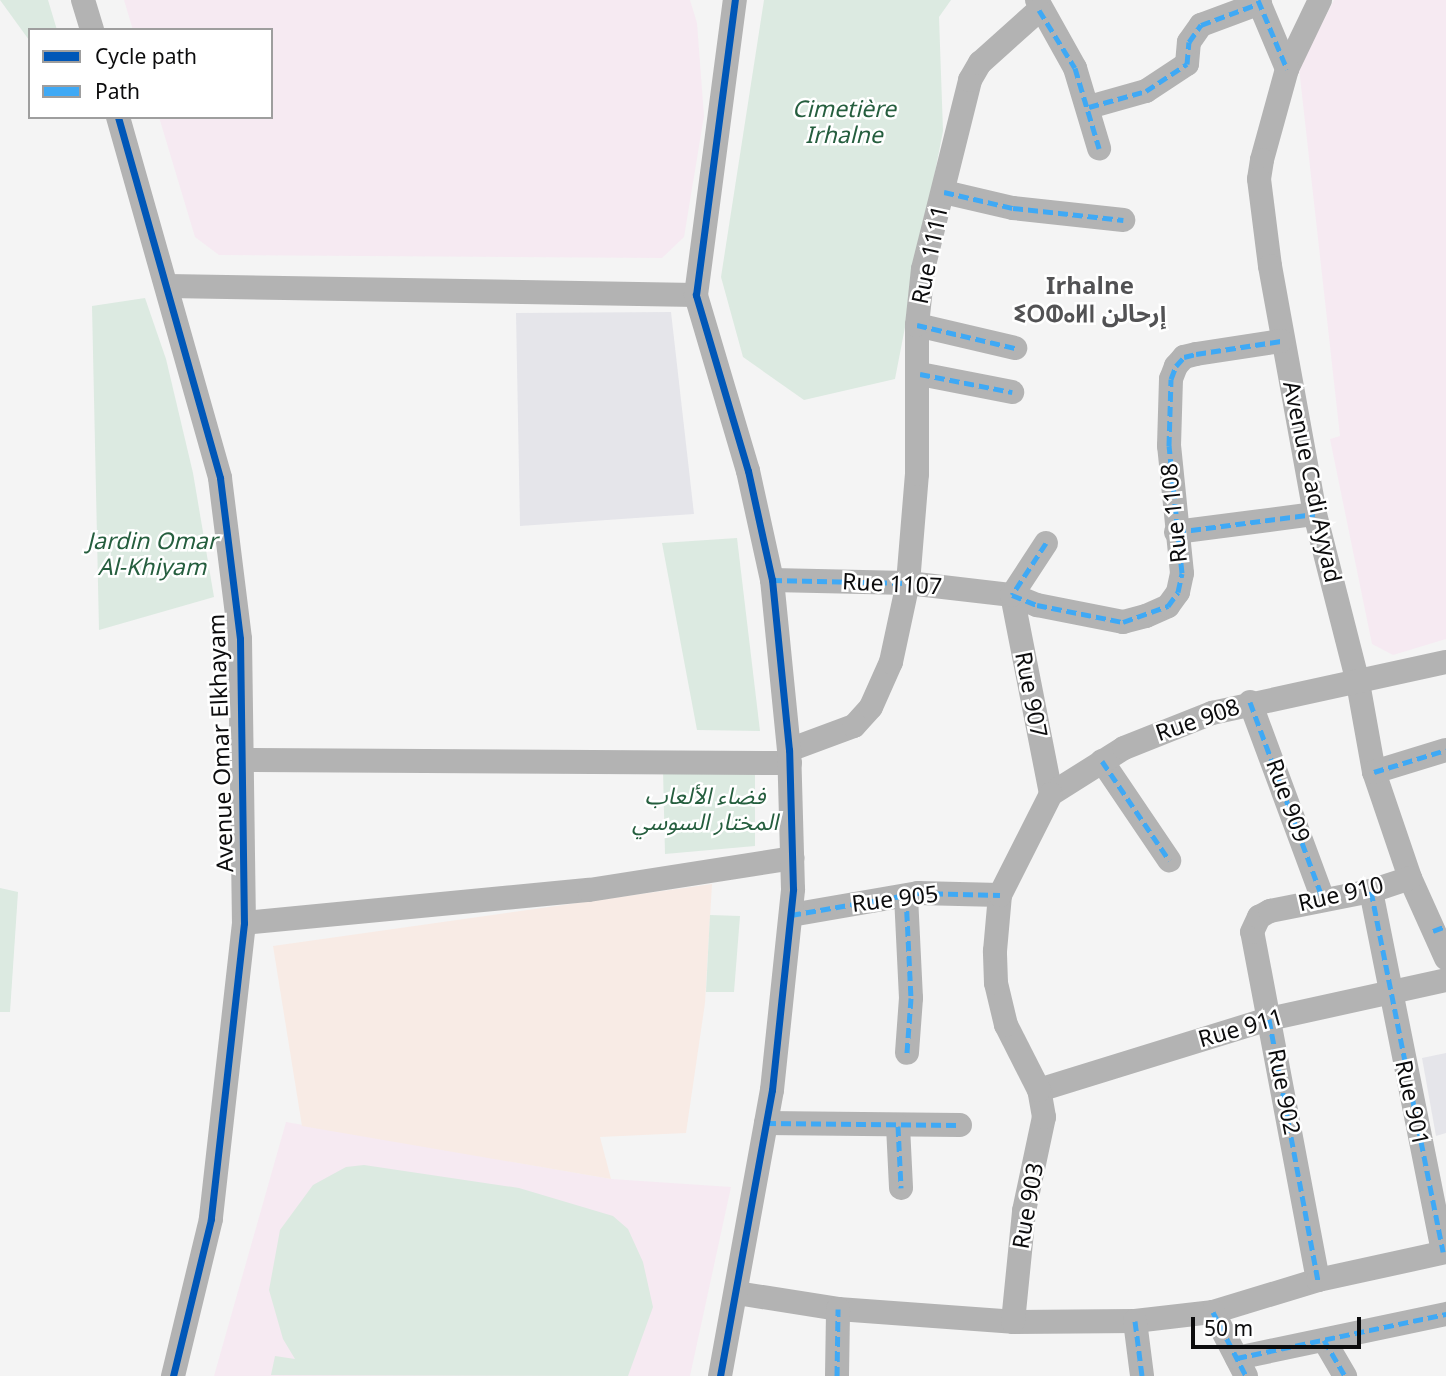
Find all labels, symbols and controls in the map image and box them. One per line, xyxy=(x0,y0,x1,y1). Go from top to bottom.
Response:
legend xyxy=(28,28,273,119)
text: Cycle path xyxy=(95,35,197,79)
text: Path xyxy=(95,70,140,114)
park label: Cimetière Irhalne xyxy=(792,96,896,150)
street label: Rue 1111 xyxy=(907,203,955,307)
district label: Irhalne ⵉⵔⵀⴰⵍⵏ إرحالن xyxy=(1014,273,1166,329)
street label: Avenue Cadi Ayyad xyxy=(1276,379,1346,585)
street label: Rue 1108 xyxy=(1156,462,1194,564)
park label: Jardin Omar Al-Khiyam xyxy=(87,528,217,582)
street label: Rue 1107 xyxy=(841,569,943,601)
street label: Avenue Omar Elkhayam xyxy=(204,613,240,873)
street label: Rue 907 xyxy=(1008,650,1052,740)
street label: Rue 908 xyxy=(1152,694,1244,748)
street label: Rue 909 xyxy=(1259,755,1315,847)
park label: فضاء الألعاب المختار السوسي xyxy=(632,783,778,837)
street label: Rue 910 xyxy=(1296,872,1386,918)
street label: Rue 905 xyxy=(850,881,940,919)
street label: Rue 911 xyxy=(1195,1004,1287,1054)
street label: Rue 902 xyxy=(1261,1047,1305,1137)
street label: Rue 901 xyxy=(1388,1058,1434,1148)
street label: Rue 903 xyxy=(1008,1161,1050,1251)
scale bar xyxy=(1194,1302,1364,1346)
text: 50 m xyxy=(1204,1307,1253,1351)

